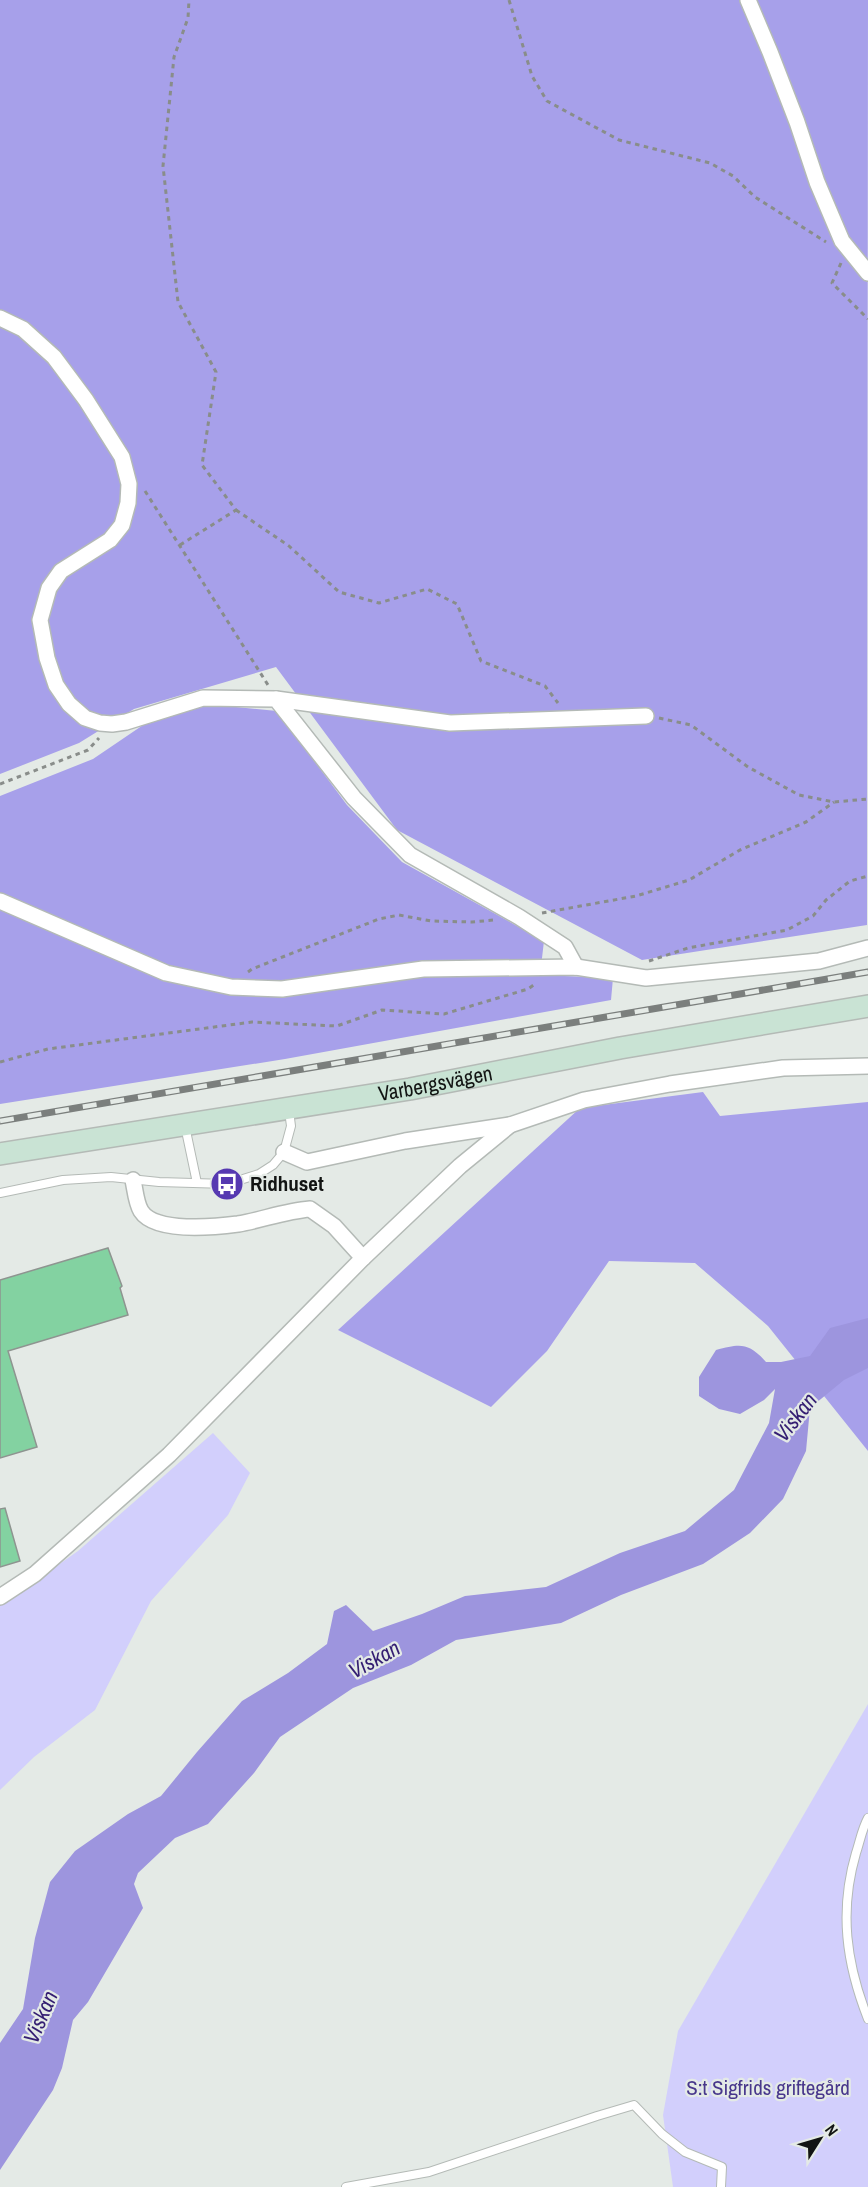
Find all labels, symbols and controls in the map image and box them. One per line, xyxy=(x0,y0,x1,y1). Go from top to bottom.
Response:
street label: Varbergsvägen xyxy=(376,1058,495,1108)
bus stop icon: Ridhuset xyxy=(209,1166,245,1202)
place label: Ridhuset xyxy=(250,1169,324,1198)
water label: Viskan xyxy=(766,1386,824,1448)
water label: Viskan xyxy=(343,1633,405,1685)
water label: Viskan xyxy=(15,1986,65,2048)
park label: S:t Sigfrids griftegård xyxy=(686,2073,850,2102)
north arrow xyxy=(790,2109,850,2169)
text: N xyxy=(820,2120,844,2140)

